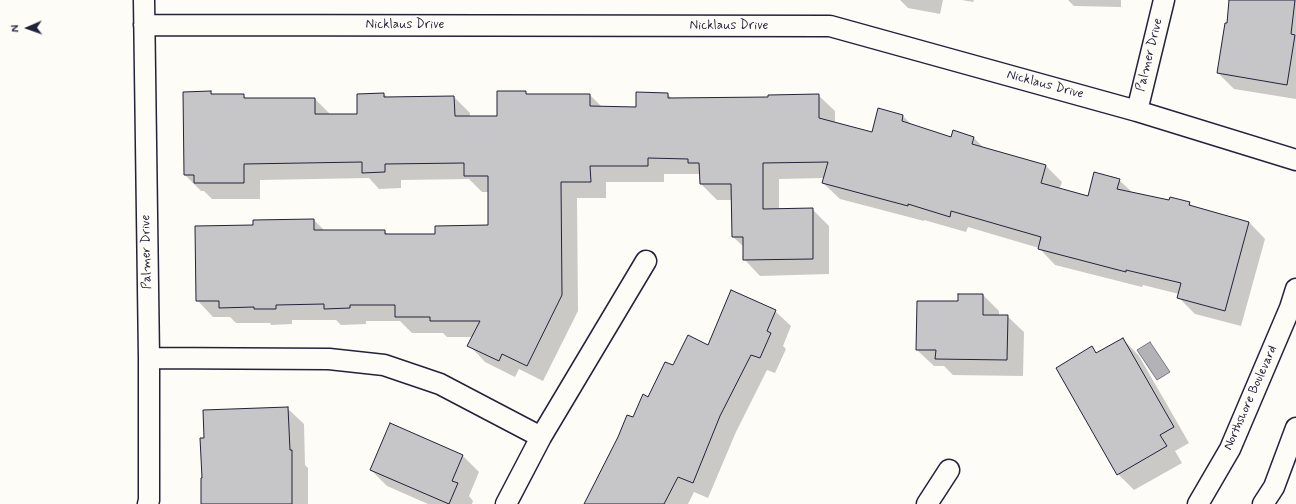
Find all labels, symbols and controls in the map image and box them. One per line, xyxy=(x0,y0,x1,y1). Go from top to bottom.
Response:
north arrow xyxy=(8,8,48,48)
street label: Nicklaus Drive xyxy=(366,17,444,33)
street label: Palmer Drive xyxy=(1133,17,1167,93)
street label: Nicklaus Drive xyxy=(690,18,768,34)
text: N xyxy=(9,25,23,32)
street label: Nicklaus Drive xyxy=(1005,67,1085,103)
street label: Palmer Drive xyxy=(139,215,155,289)
street label: Northshore Boulevard xyxy=(1221,343,1281,453)

